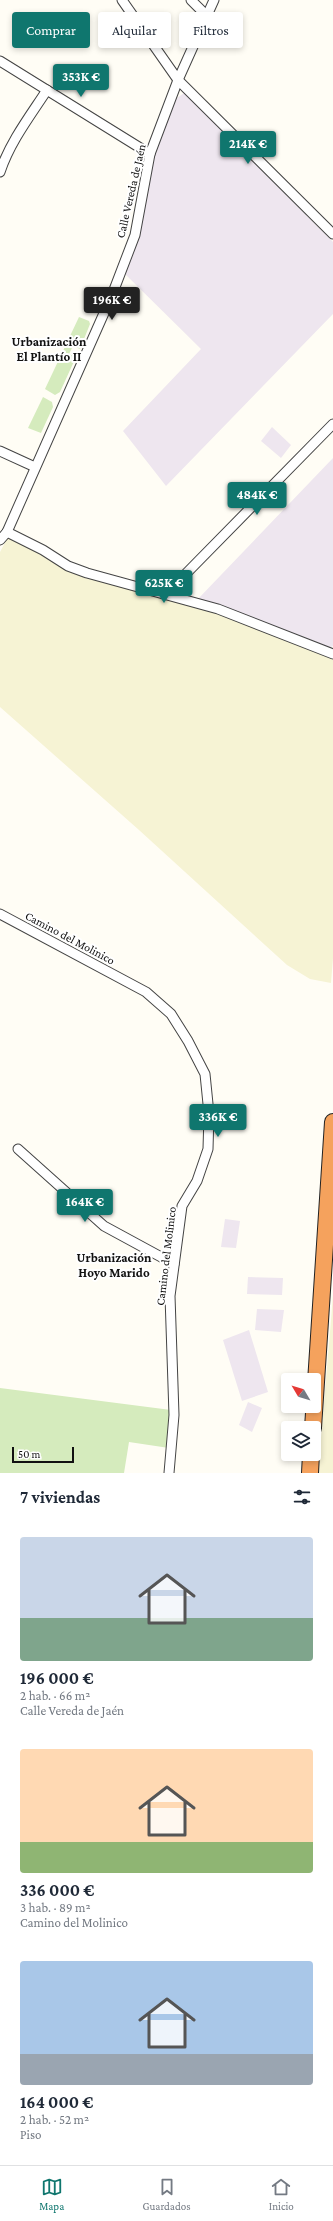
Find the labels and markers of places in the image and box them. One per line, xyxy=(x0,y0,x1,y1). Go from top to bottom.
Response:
pin: 353K € xyxy=(48,64,114,98)
pin: 214K € xyxy=(215,131,281,165)
pin: 196K € xyxy=(79,287,145,321)
pin: 484K € xyxy=(224,482,290,516)
pin: 625K € xyxy=(131,570,197,604)
pin: 336K € xyxy=(185,1104,251,1138)
pin: 164K € xyxy=(52,1189,118,1223)

